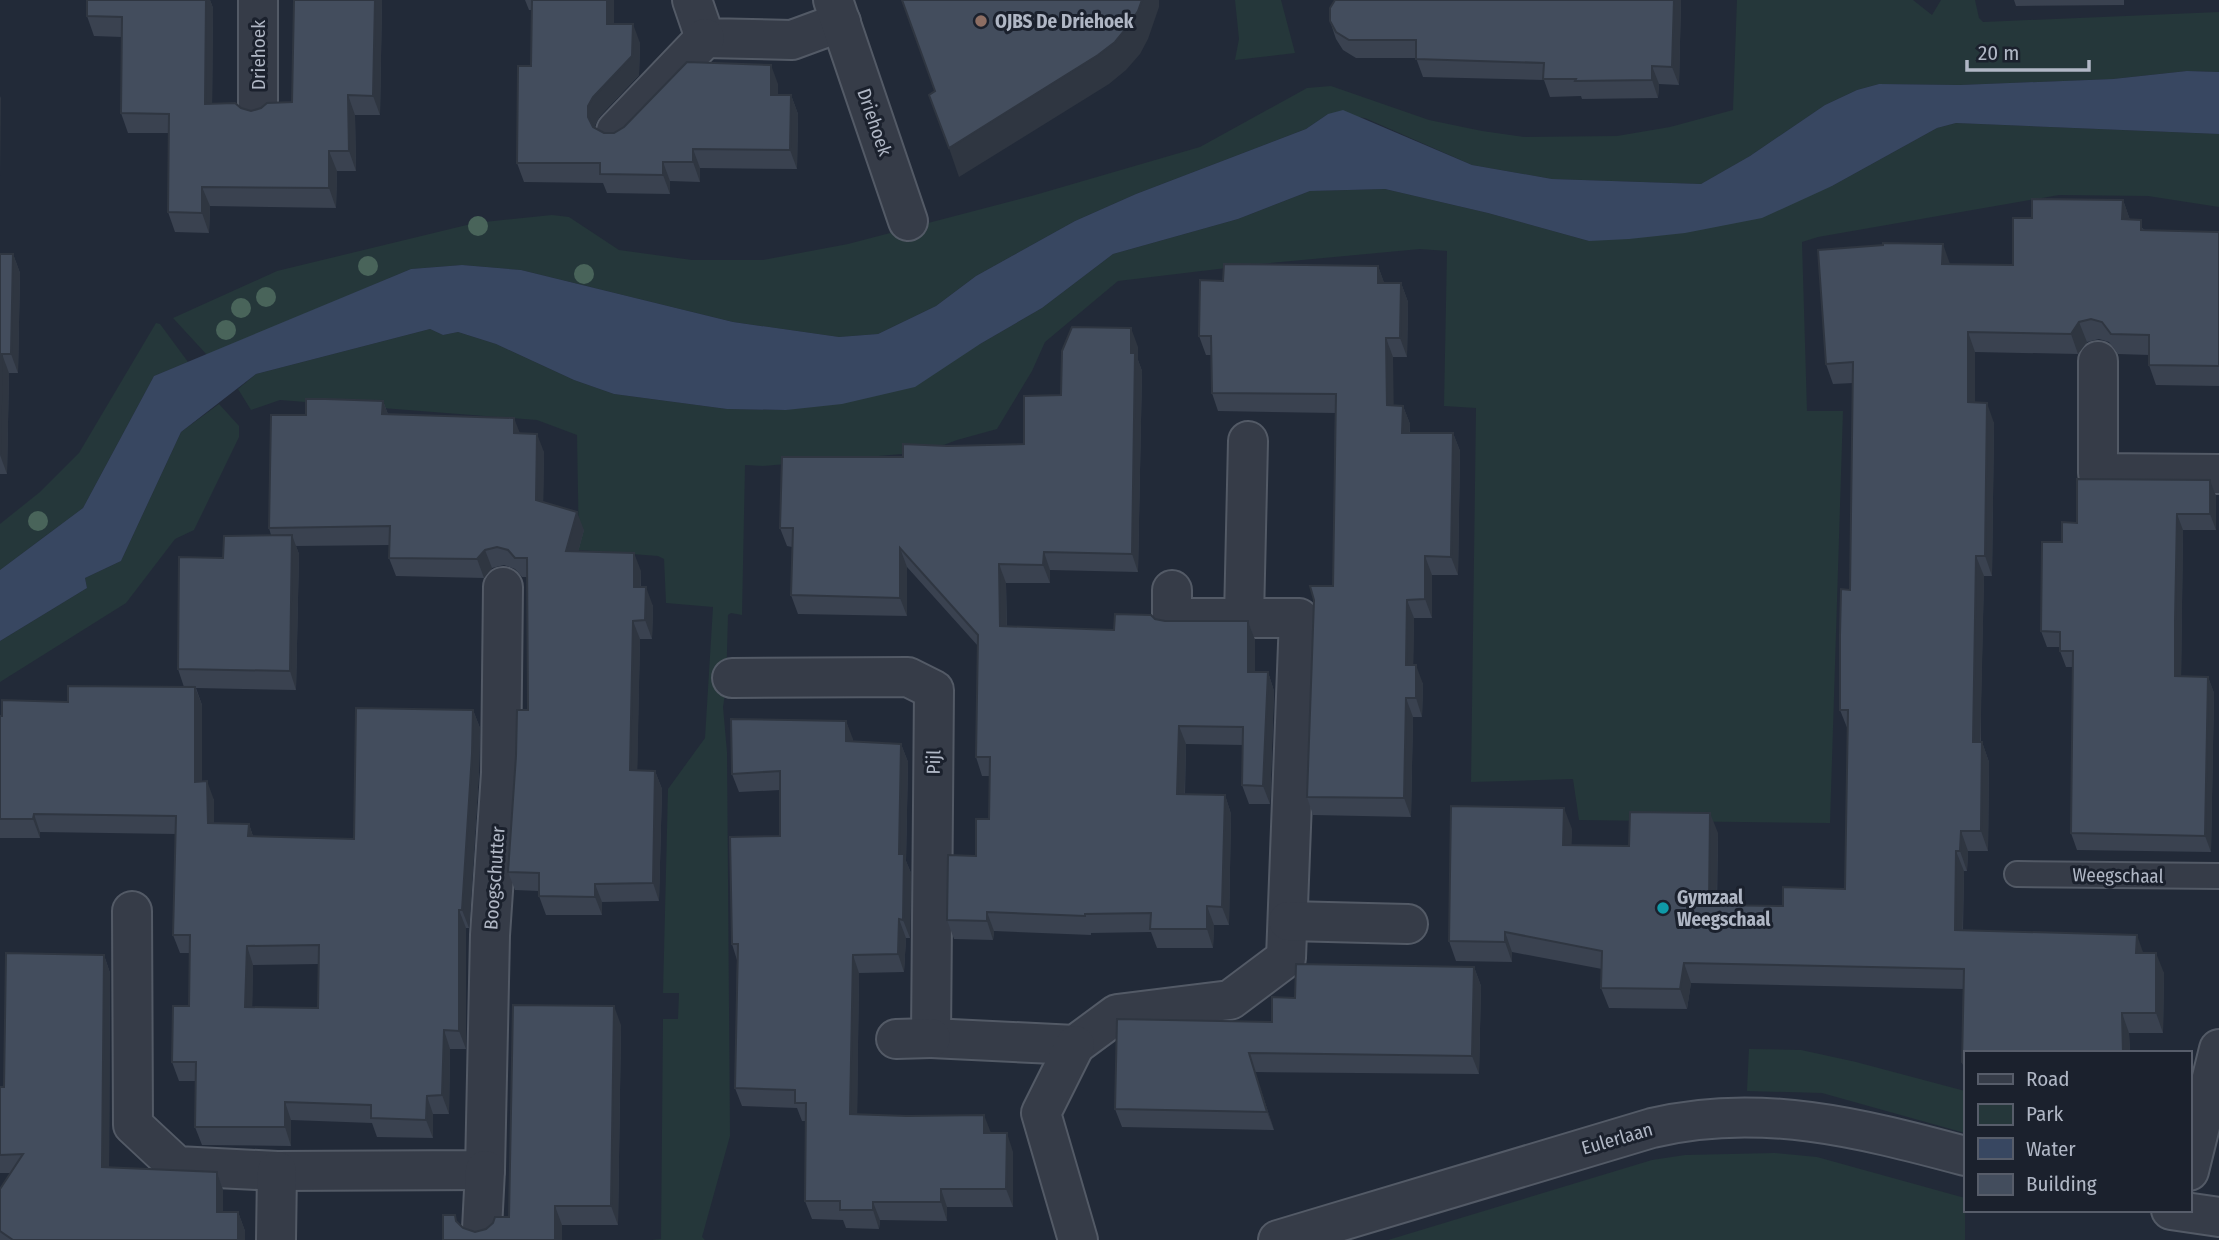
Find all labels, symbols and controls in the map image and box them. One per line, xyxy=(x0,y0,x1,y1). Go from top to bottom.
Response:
place label: OJBS De Driehoek xyxy=(995,10,1134,33)
marker: OJBS De Driehoek xyxy=(973,13,989,29)
street label: Driehoek xyxy=(247,20,270,90)
scale bar xyxy=(1967,28,2090,72)
text: 20 m xyxy=(1978,40,2019,66)
street label: Driehoek xyxy=(852,85,897,159)
street label: Pijl xyxy=(922,750,945,774)
street label: Boogschutter xyxy=(479,825,510,930)
street label: Weegschaal xyxy=(2072,863,2164,888)
place label: Gymzaal Weegschaal xyxy=(1677,886,1771,931)
marker: Gymzaal Weegschaal xyxy=(1655,900,1671,916)
legend xyxy=(1964,1051,2191,1212)
text: Road xyxy=(2026,1066,2070,1092)
text: Park xyxy=(2026,1101,2064,1127)
street label: Eulerlaan xyxy=(1579,1117,1655,1160)
text: Water xyxy=(2026,1136,2076,1162)
text: Building xyxy=(2026,1171,2097,1197)

